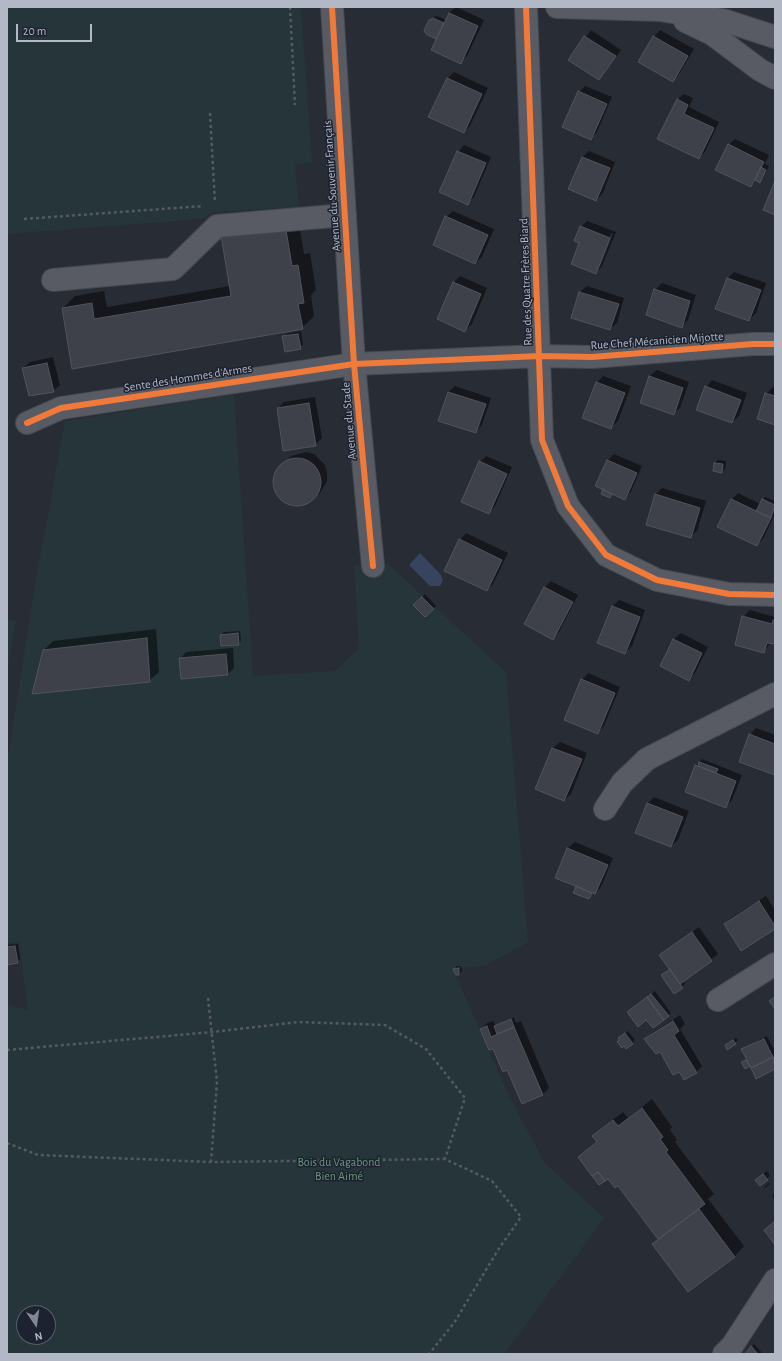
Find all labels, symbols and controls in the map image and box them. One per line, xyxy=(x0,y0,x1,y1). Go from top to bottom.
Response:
scale bar xyxy=(18,16,94,42)
text: 20 m xyxy=(23,25,46,37)
street label: Avenue du Souvenir Français xyxy=(320,120,344,252)
street label: Rue des Quatre Frères Biard xyxy=(517,218,535,346)
street label: Rue Chef Mécanicien Mijotte xyxy=(590,329,724,353)
street label: Sente des Hommes d'Armes xyxy=(123,361,253,395)
street label: Avenue du Stade xyxy=(338,381,360,461)
park label: Bois du Vagabond Bien Aimé xyxy=(297,1155,381,1183)
north arrow xyxy=(16,1305,56,1345)
text: N xyxy=(34,1330,44,1342)

